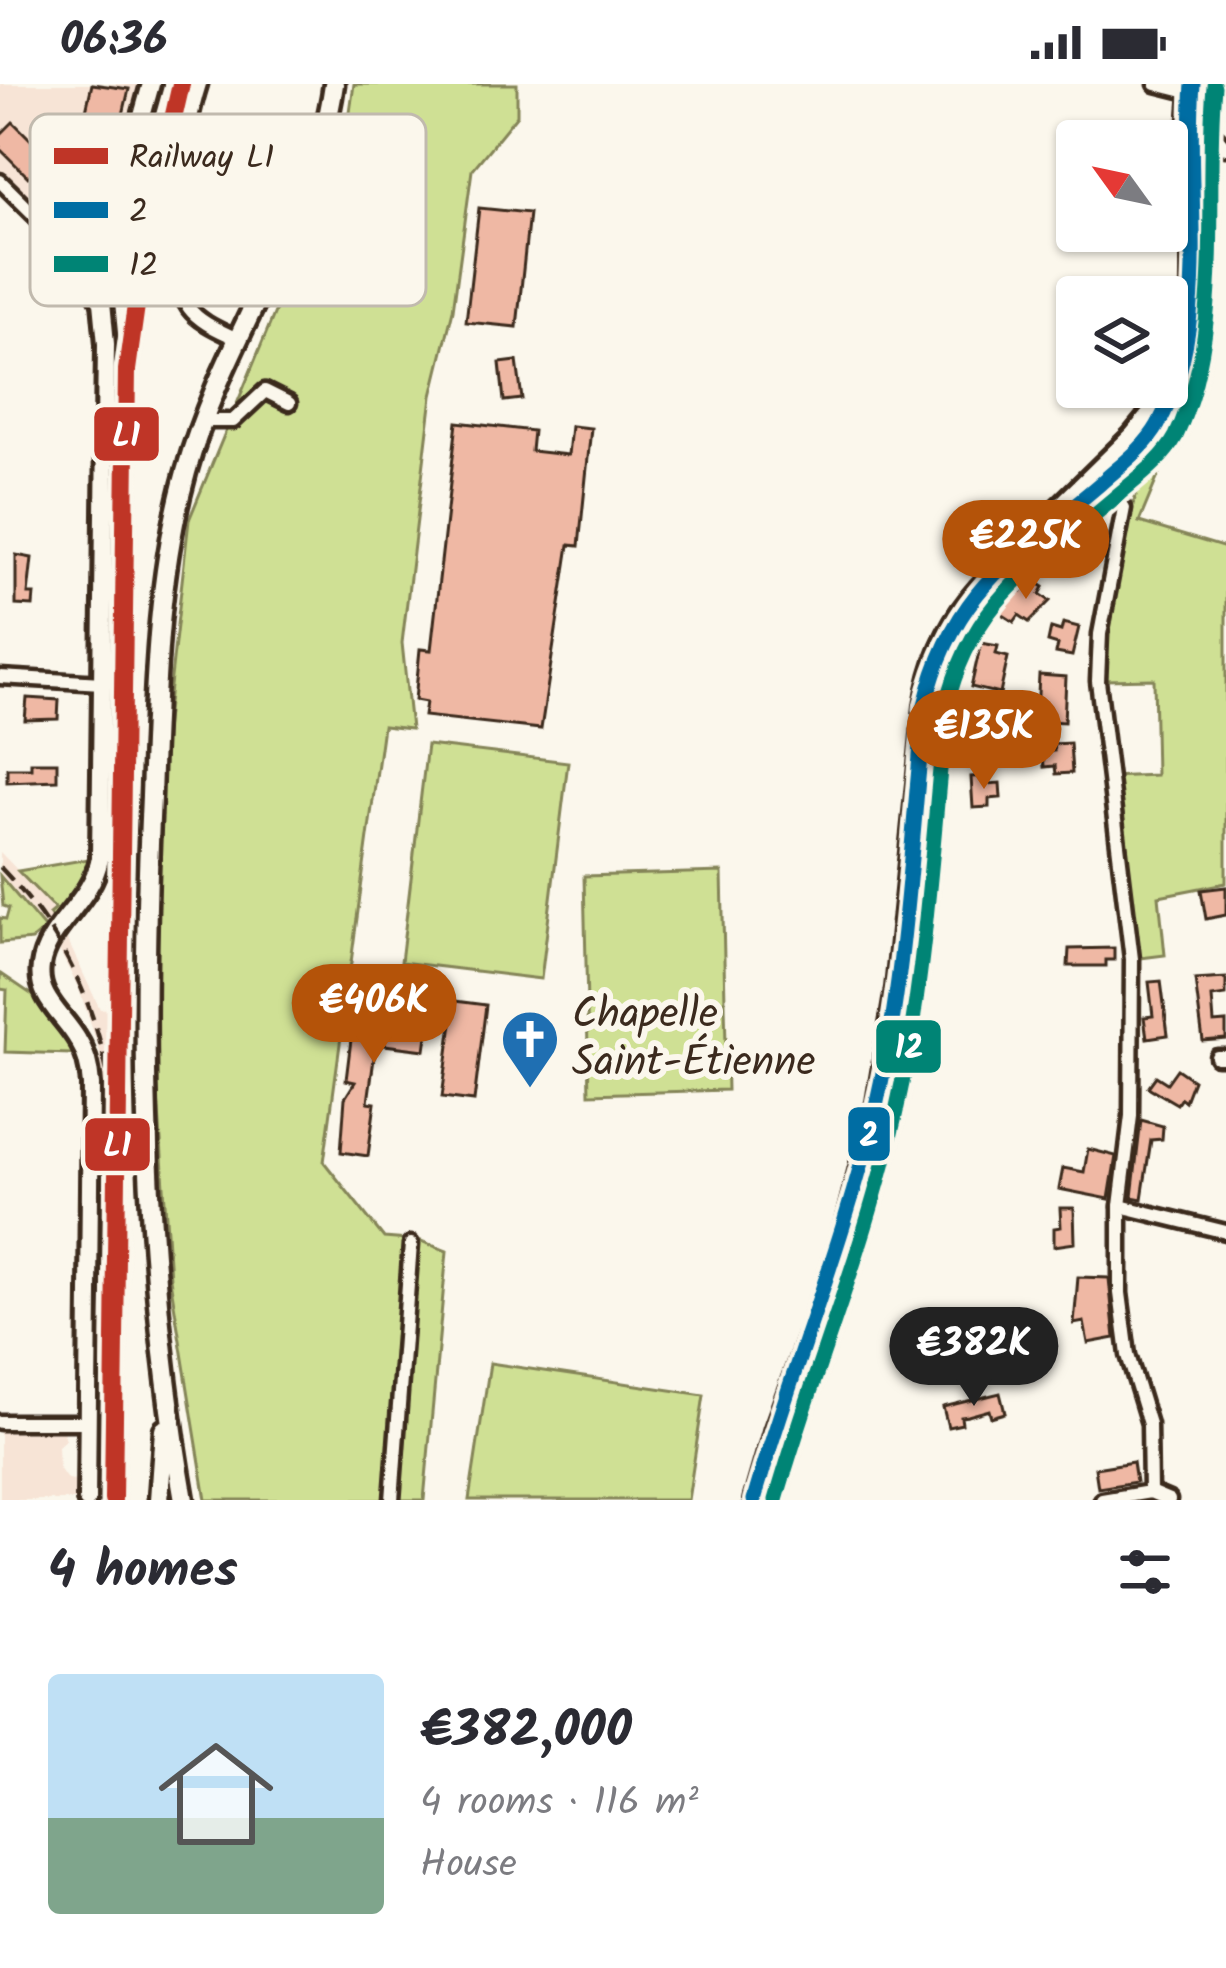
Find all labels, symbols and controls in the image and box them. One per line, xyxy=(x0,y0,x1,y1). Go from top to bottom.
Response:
text: 06:36 xyxy=(60,6,168,78)
legend xyxy=(30,114,426,306)
north arrow xyxy=(1056,120,1188,252)
map controls xyxy=(1056,120,1188,408)
text: Railway L1 xyxy=(129,133,274,186)
text: 2 xyxy=(129,187,148,240)
text: 12 xyxy=(129,241,159,294)
button: layers xyxy=(1056,276,1188,408)
line badge: L1 xyxy=(92,405,161,463)
text: L1 xyxy=(112,411,140,464)
pin: €225K xyxy=(942,500,1110,602)
text: €225K xyxy=(969,508,1083,570)
pin: €135K xyxy=(900,690,1068,792)
text: €135K xyxy=(933,698,1035,760)
pin: €406K xyxy=(290,964,458,1066)
text: €406K xyxy=(319,972,429,1034)
place label: Chapelle Saint-Étienne xyxy=(572,982,815,1097)
church icon: Chapelle Saint-Étienne xyxy=(499,1008,561,1090)
line badge: 12 xyxy=(874,1018,943,1075)
text: 12 xyxy=(894,1023,924,1076)
line badge: 2 xyxy=(846,1105,892,1163)
text: 2 xyxy=(859,1111,879,1164)
line badge: L1 xyxy=(83,1116,152,1173)
text: L1 xyxy=(103,1121,131,1174)
pin: €382K xyxy=(890,1307,1058,1409)
text: €382K xyxy=(916,1315,1032,1377)
text: 4 homes xyxy=(48,1532,238,1613)
icon: filters xyxy=(1112,1539,1178,1605)
text: €382,000 xyxy=(420,1692,632,1773)
icon: home xyxy=(144,1722,288,1866)
text: 4 rooms · 116 m² xyxy=(420,1773,698,1835)
text: House xyxy=(420,1835,517,1897)

